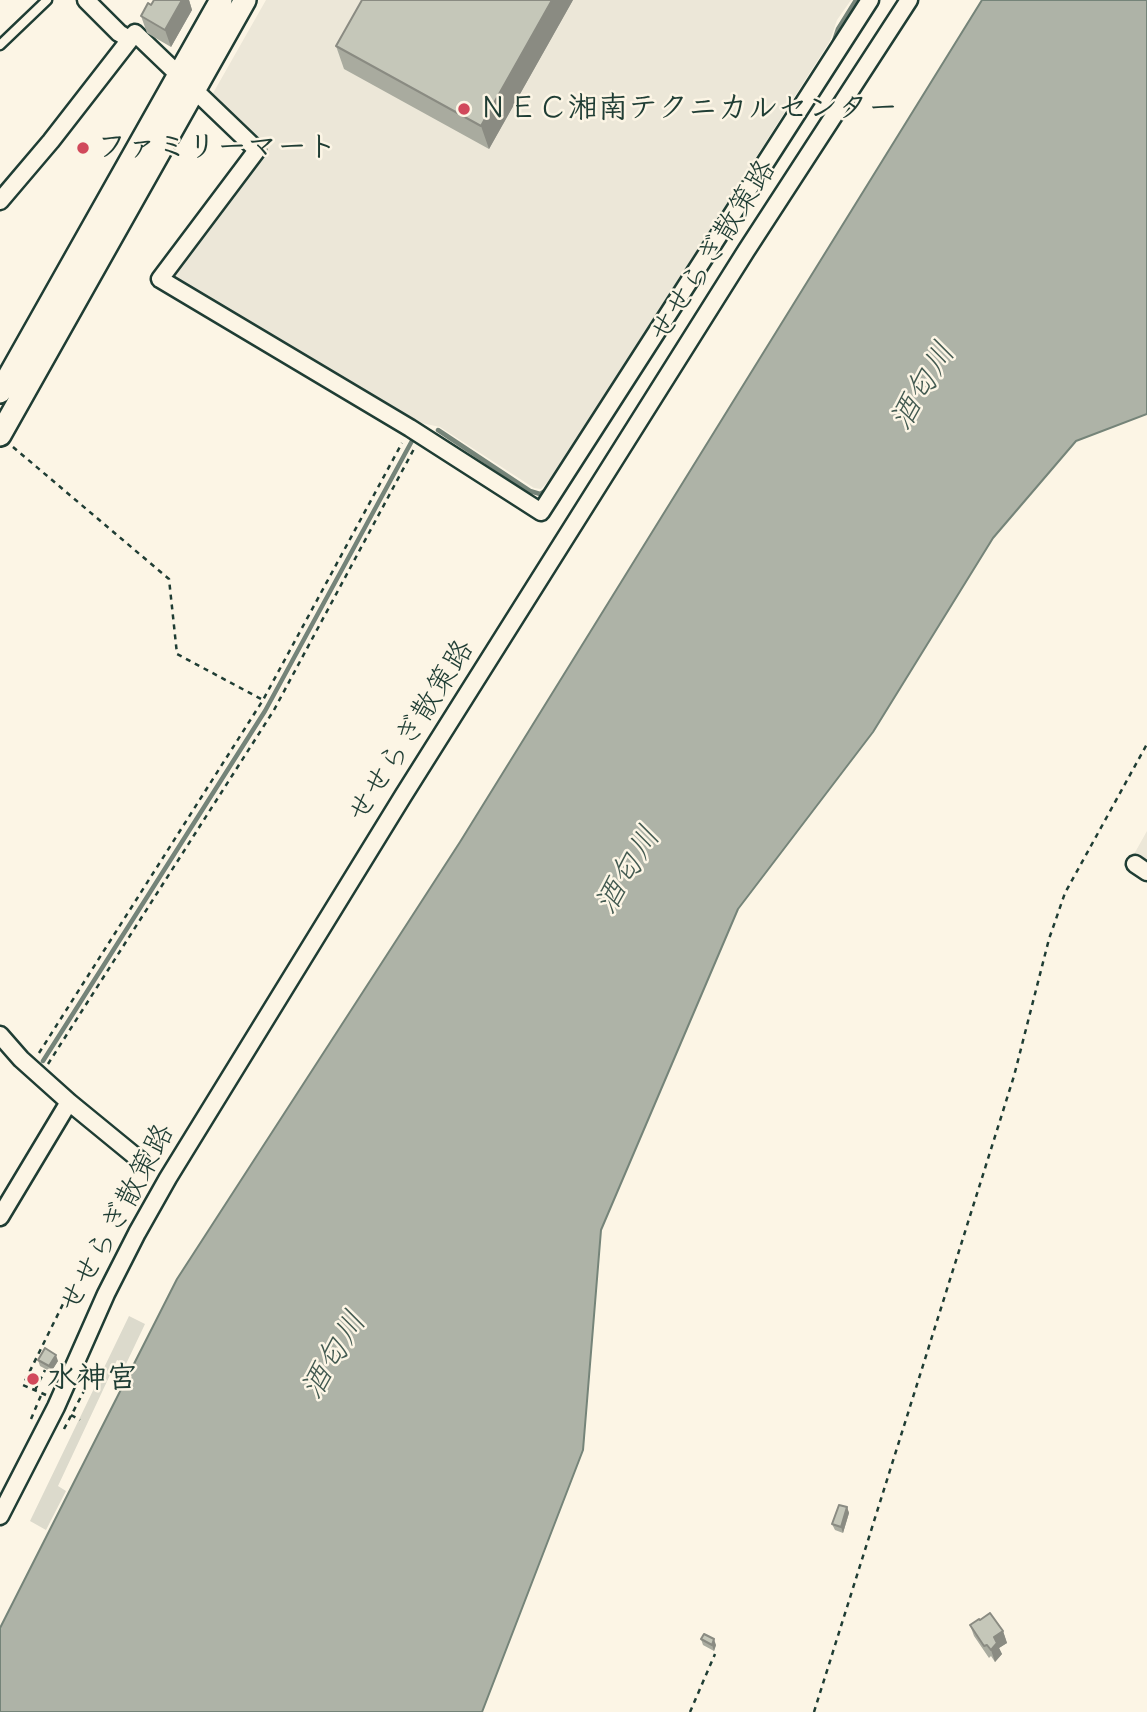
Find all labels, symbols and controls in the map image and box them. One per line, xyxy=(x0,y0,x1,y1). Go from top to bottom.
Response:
place label: ＮＥＣ湘南テクニカルセンター xyxy=(478,91,898,127)
marker: ＮＥＣ湘南テクニカルセンター xyxy=(456,101,472,117)
place label: ファミリーマート xyxy=(97,130,337,166)
marker: ファミリーマート xyxy=(75,140,91,156)
street label: せせらぎ散策路 xyxy=(643,153,785,351)
water label: 酒匂川 xyxy=(883,336,965,438)
street label: せせらぎ散策路 xyxy=(341,633,483,831)
water label: 酒匂川 xyxy=(588,820,670,922)
street label: せせらぎ散策路 xyxy=(53,1118,183,1320)
water label: 酒匂川 xyxy=(294,1305,376,1407)
place label: 水神宮 xyxy=(47,1361,137,1397)
marker: 水神宮 xyxy=(25,1371,41,1387)

